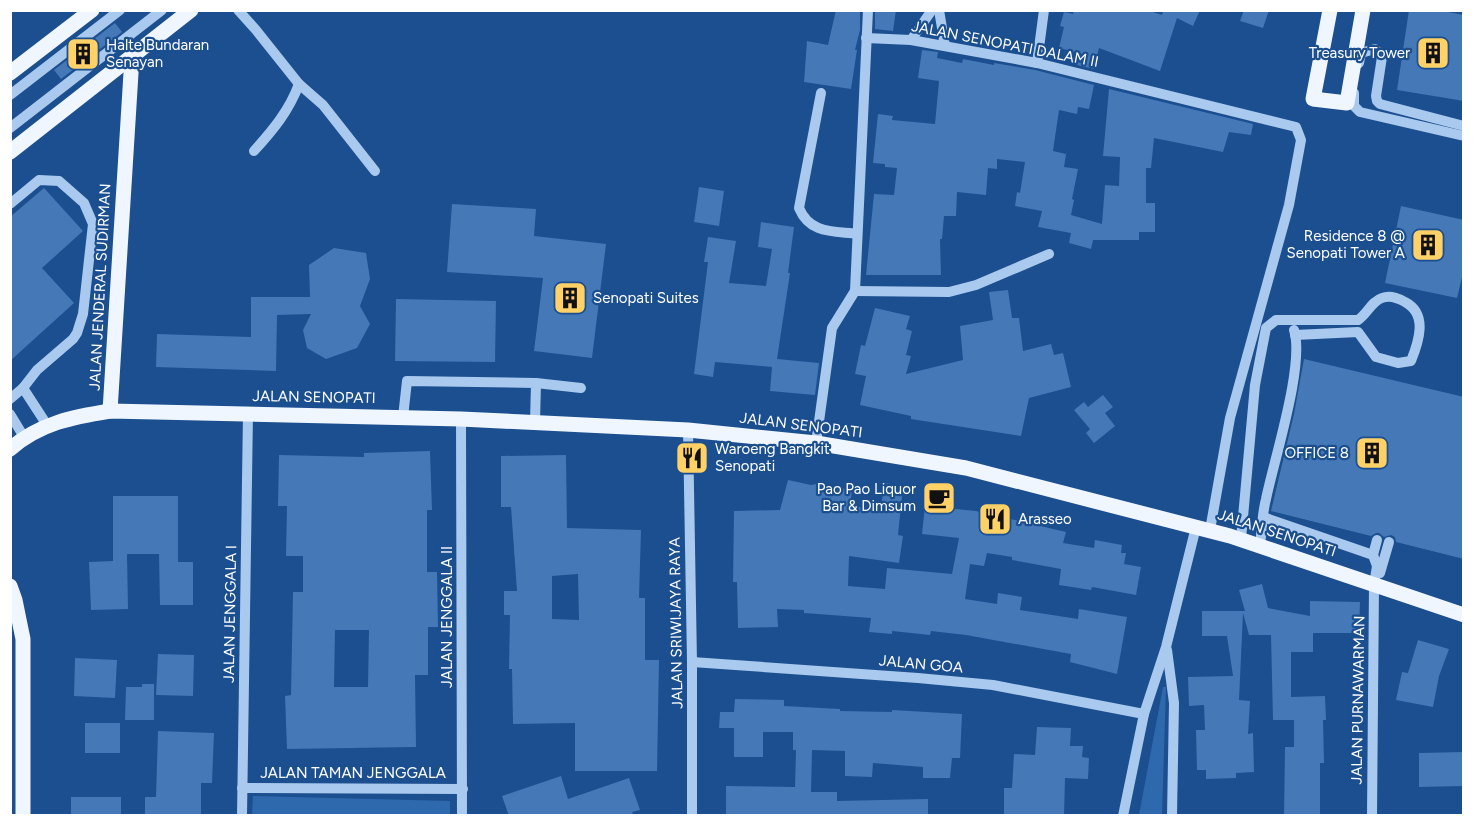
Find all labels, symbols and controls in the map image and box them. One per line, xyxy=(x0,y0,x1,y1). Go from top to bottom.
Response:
street label: JALAN SENOPATI DALAM II xyxy=(910,17,1100,71)
building icon: Treasury Tower xyxy=(1415,35,1451,71)
building icon: Halte Bundaran Senayan xyxy=(65,36,101,72)
place label: Halte Bundaran Senayan xyxy=(106,36,209,71)
place label: Treasury Tower xyxy=(1309,44,1410,62)
street label: JALAN JENDERAL SUDIRMAN xyxy=(86,183,114,391)
place label: Residence 8 @ Senopati Tower A xyxy=(1287,227,1405,262)
building icon: Residence 8 @ Senopati Tower A xyxy=(1410,227,1446,263)
building icon: Senopati Suites xyxy=(552,280,588,316)
place label: Senopati Suites xyxy=(593,289,699,307)
street label: JALAN SENOPATI xyxy=(252,387,376,407)
street label: JALAN SENOPATI xyxy=(739,409,863,441)
building icon: OFFICE 8 xyxy=(1354,435,1390,471)
restaurant icon: Waroeng Bangkit Senopati xyxy=(674,440,710,476)
place label: Waroeng Bangkit Senopati xyxy=(715,440,830,475)
place label: OFFICE 8 xyxy=(1284,444,1349,462)
place label: Pao Pao Liquor Bar & Dimsum xyxy=(817,480,916,515)
cafe icon: Pao Pao Liquor Bar & Dimsum xyxy=(921,480,957,516)
restaurant icon: Arasseo xyxy=(977,501,1013,537)
street label: JALAN SENOPATI xyxy=(1215,505,1339,561)
place label: Arasseo xyxy=(1018,510,1072,528)
street label: JALAN SRIWIJAYA RAYA xyxy=(666,537,686,709)
street label: JALAN JENGGALA I xyxy=(220,545,240,683)
street label: JALAN JENGGALA II xyxy=(438,546,456,688)
street label: JALAN PURNAWARMAN xyxy=(1348,615,1368,785)
street label: JALAN GOA xyxy=(878,651,964,677)
street label: JALAN TAMAN JENGGALA xyxy=(260,764,446,782)

